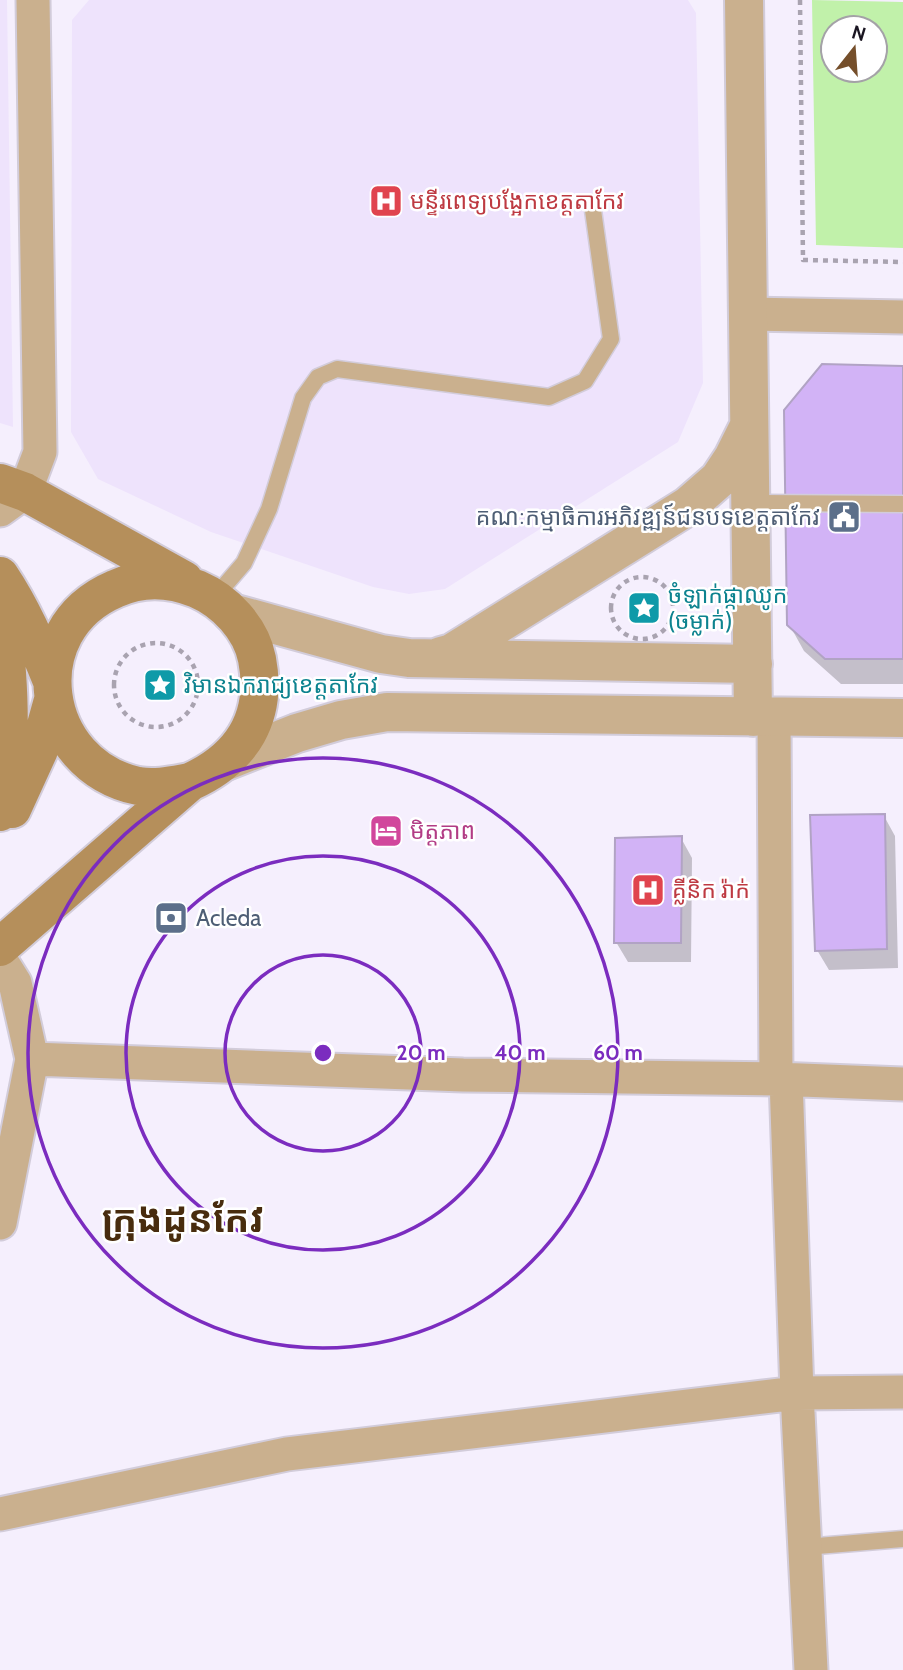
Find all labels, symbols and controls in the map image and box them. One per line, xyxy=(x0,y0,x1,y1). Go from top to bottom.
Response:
north arrow xyxy=(819,14,889,84)
text: N xyxy=(849,20,869,46)
hospital icon: មន្ទីរពេទ្យបង្អែកខេត្តតាកែវ xyxy=(367,182,405,220)
place label: មន្ទីរពេទ្យបង្អែកខេត្តតាកែវ xyxy=(410,187,624,216)
public building icon: គណៈកម្មាធិការអភិវឌ្ឍន៍ជនបទខេត្តតាកែវ xyxy=(825,498,863,536)
place label: គណៈកម្មាធិការអភិវឌ្ឍន៍ជនបទខេត្តតាកែវ xyxy=(476,503,820,532)
place label: ចំឡាក់ផ្កាឈូក (ចម្លាក់) xyxy=(668,581,788,636)
place icon: ចំឡាក់ផ្កាឈូក (ចម្លាក់) xyxy=(625,589,663,627)
place icon: វិមានឯករាជ្យខេត្តតាកែវ xyxy=(141,666,179,704)
place label: វិមានឯករាជ្យខេត្តតាកែវ xyxy=(184,671,378,700)
hotel icon: មិត្តភាព xyxy=(367,812,405,850)
place label: មិត្តភាព xyxy=(410,817,475,846)
hospital icon: គ្លីនិក រ៉ាក់ xyxy=(629,871,667,909)
place label: គ្លីនិក រ៉ាក់ xyxy=(672,876,750,905)
bank icon: Acleda xyxy=(152,899,190,937)
place label: Acleda xyxy=(196,904,261,932)
text: 20 m xyxy=(397,1040,445,1065)
text: 40 m xyxy=(495,1040,545,1065)
text: 60 m xyxy=(593,1040,643,1065)
centre of rings xyxy=(311,1041,335,1065)
district label: ក្រុងដូនកែវ xyxy=(102,1196,264,1242)

